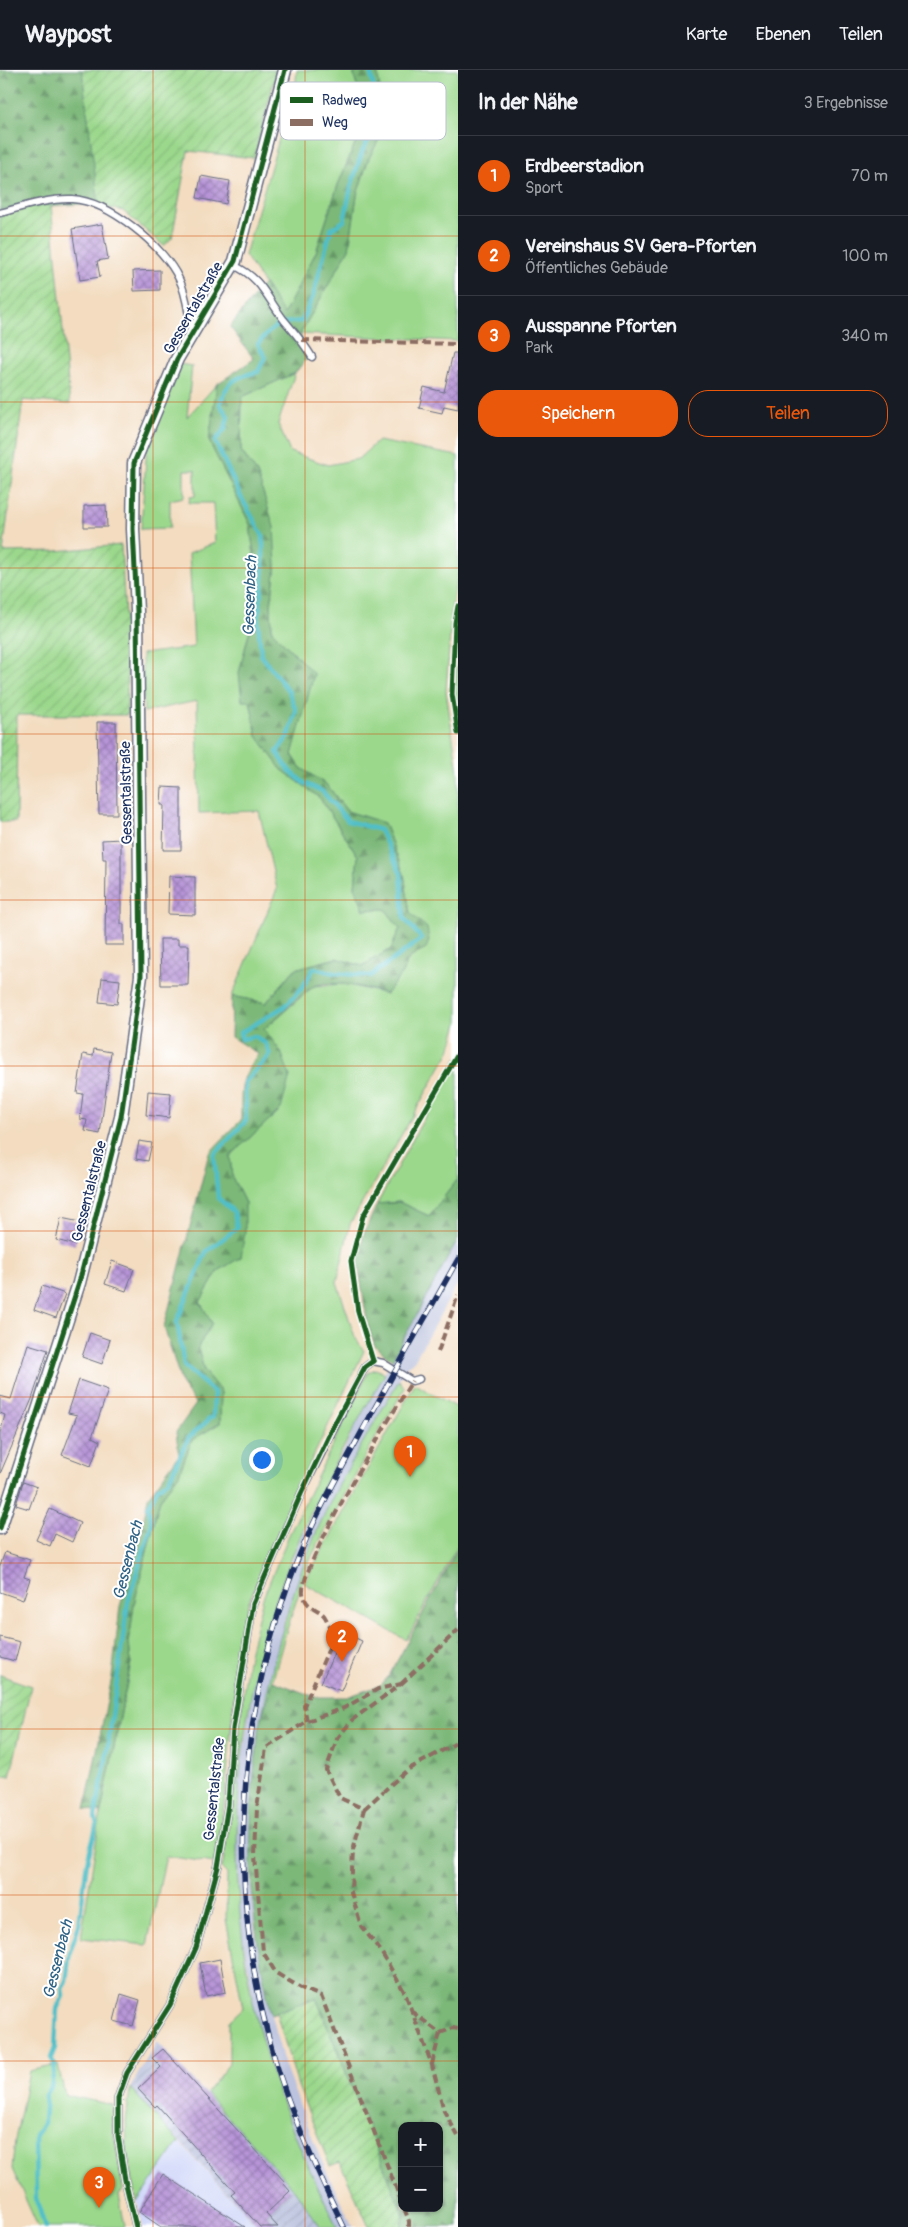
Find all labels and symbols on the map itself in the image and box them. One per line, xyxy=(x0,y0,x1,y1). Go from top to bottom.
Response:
legend xyxy=(280,82,446,140)
text: Radweg xyxy=(322,92,367,109)
text: Weg xyxy=(322,114,348,131)
street label: Gessentalstraße xyxy=(159,258,228,358)
water label: Gessenbach xyxy=(239,554,261,637)
street label: Gessentalstraße xyxy=(116,741,137,845)
street label: Gessentalstraße xyxy=(68,1138,111,1244)
pin: 1 xyxy=(394,1436,426,1477)
your location xyxy=(249,1447,275,1473)
water label: Gessenbach xyxy=(109,1517,148,1602)
pin: 2 xyxy=(326,1621,358,1662)
street label: Gessentalstraße xyxy=(200,1736,229,1841)
water label: Gessenbach xyxy=(39,1916,78,2001)
pin: 3 xyxy=(83,2167,115,2208)

